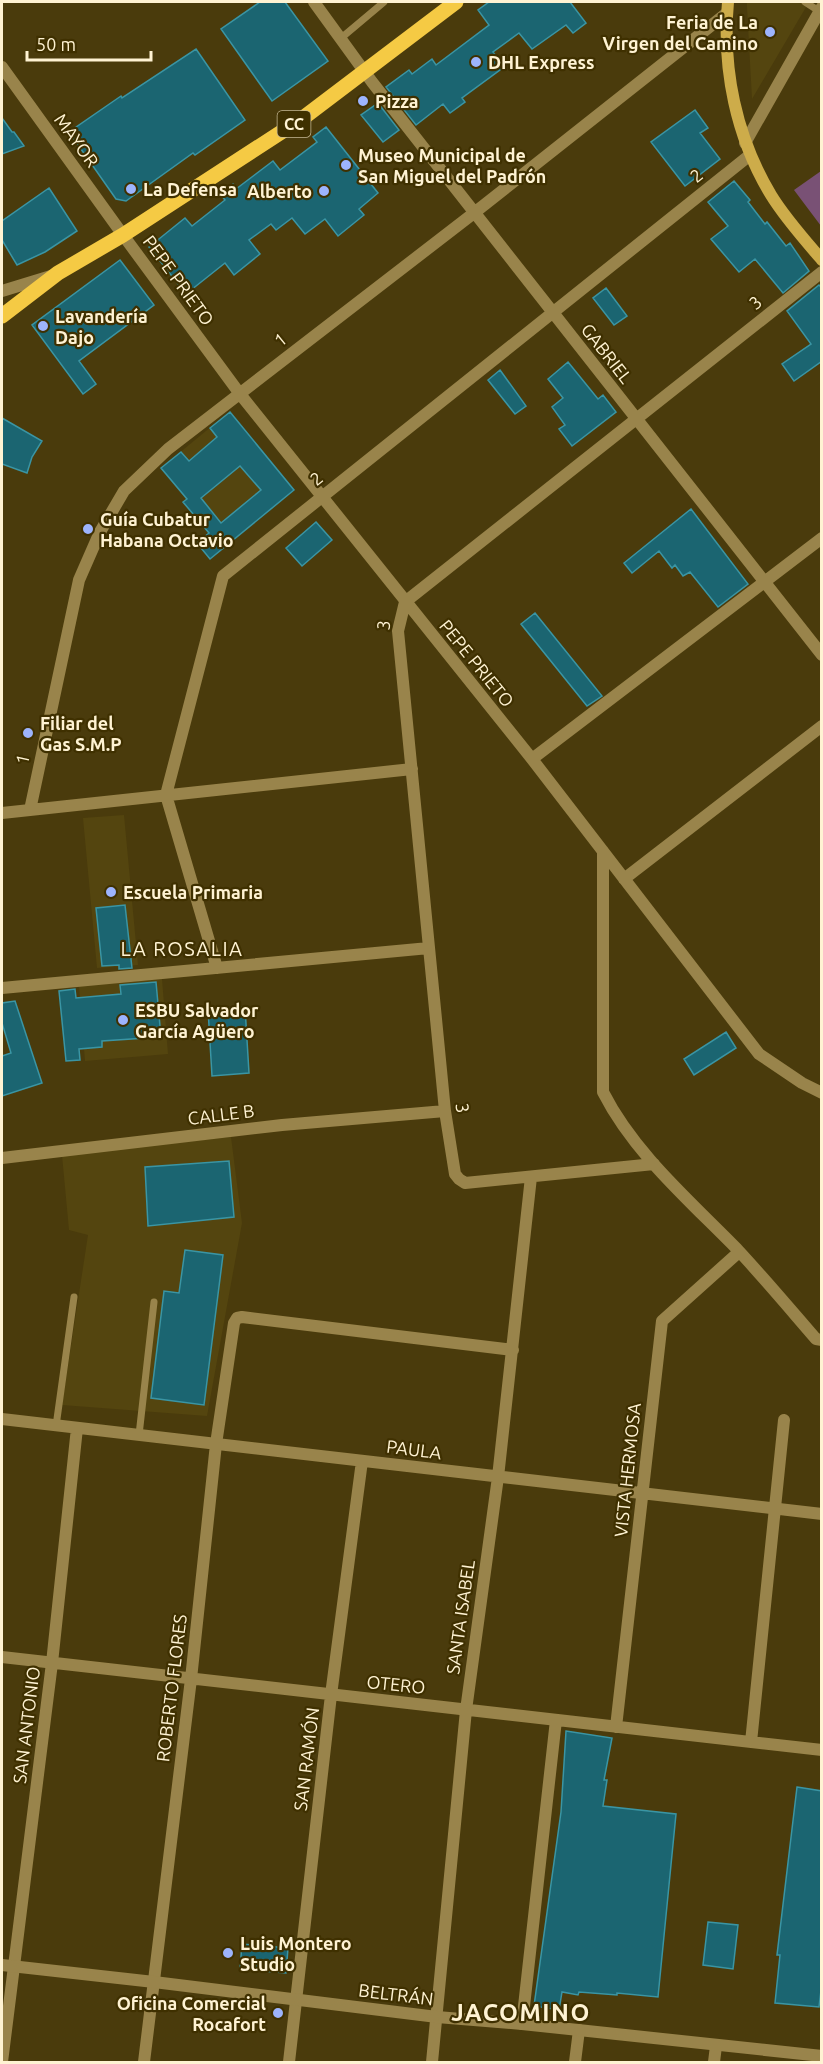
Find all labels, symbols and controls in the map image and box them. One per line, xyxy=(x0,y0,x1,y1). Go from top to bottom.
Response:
place label: Feria de La Virgen del Camino xyxy=(603,12,758,53)
scale bar xyxy=(27,24,152,62)
marker: Feria de La Virgen del Camino xyxy=(763,25,777,39)
text: 50 m xyxy=(36,34,76,54)
place label: DHL Express xyxy=(488,52,595,72)
marker: DHL Express xyxy=(469,55,483,69)
place label: Pizza xyxy=(375,91,419,111)
marker: Pizza xyxy=(356,94,370,108)
street label: MAYOR xyxy=(51,109,103,171)
road number: CC xyxy=(278,111,310,137)
place label: Museo Municipal de San Miguel del Padrón xyxy=(358,145,546,186)
marker: Museo Municipal de San Miguel del Padrón xyxy=(339,158,353,172)
street label: 2 xyxy=(686,164,706,186)
place label: La Defensa xyxy=(143,179,237,199)
place label: Alberto xyxy=(247,181,312,201)
marker: La Defensa xyxy=(124,182,138,196)
marker: Alberto xyxy=(317,184,331,198)
street label: PEPE PRIETO xyxy=(140,231,218,329)
street label: 3 xyxy=(745,291,765,313)
place label: Lavandería Dajo xyxy=(55,306,148,347)
marker: Lavandería Dajo xyxy=(36,319,50,333)
street label: GABRIEL xyxy=(578,319,636,387)
street label: 1 xyxy=(270,328,290,350)
street label: 2 xyxy=(306,467,326,489)
place label: Guía Cubatur Habana Octavio xyxy=(100,509,234,550)
marker: Guía Cubatur Habana Octavio xyxy=(81,522,95,536)
street label: PEPE PRIETO xyxy=(436,615,518,711)
street label: 3 xyxy=(372,619,394,631)
place label: Filiar del Gas S.M.P xyxy=(40,713,122,754)
marker: Filiar del Gas S.M.P xyxy=(21,726,35,740)
street label: 1 xyxy=(11,752,33,766)
place label: Escuela Primaria xyxy=(123,882,263,902)
marker: Escuela Primaria xyxy=(104,885,118,899)
district label: LA ROSALIA xyxy=(120,937,244,960)
place label: ESBU Salvador García Agüero xyxy=(135,1000,259,1041)
marker: ESBU Salvador García Agüero xyxy=(116,1013,130,1027)
street label: CALLE B xyxy=(186,1100,256,1128)
street label: 3 xyxy=(452,1102,474,1114)
street label: VISTA HERMOSA xyxy=(610,1402,644,1538)
street label: PAULA xyxy=(385,1436,443,1462)
street label: SANTA ISABEL xyxy=(442,1559,478,1675)
street label: ROBERTO FLORES xyxy=(152,1613,190,1763)
street label: SAN ANTONIO xyxy=(9,1665,43,1785)
street label: OTERO xyxy=(366,1671,426,1697)
street label: SAN RAMÓN xyxy=(289,1706,322,1812)
place label: Luis Montero Studio xyxy=(240,1933,352,1974)
marker: Luis Montero Studio xyxy=(221,1946,235,1960)
street label: BELTRÁN xyxy=(357,1978,435,2009)
place label: Oficina Comercial Rocafort xyxy=(117,1993,267,2034)
district label: JACOMINO xyxy=(451,1999,591,2026)
marker: Oficina Comercial Rocafort xyxy=(271,2006,285,2020)

